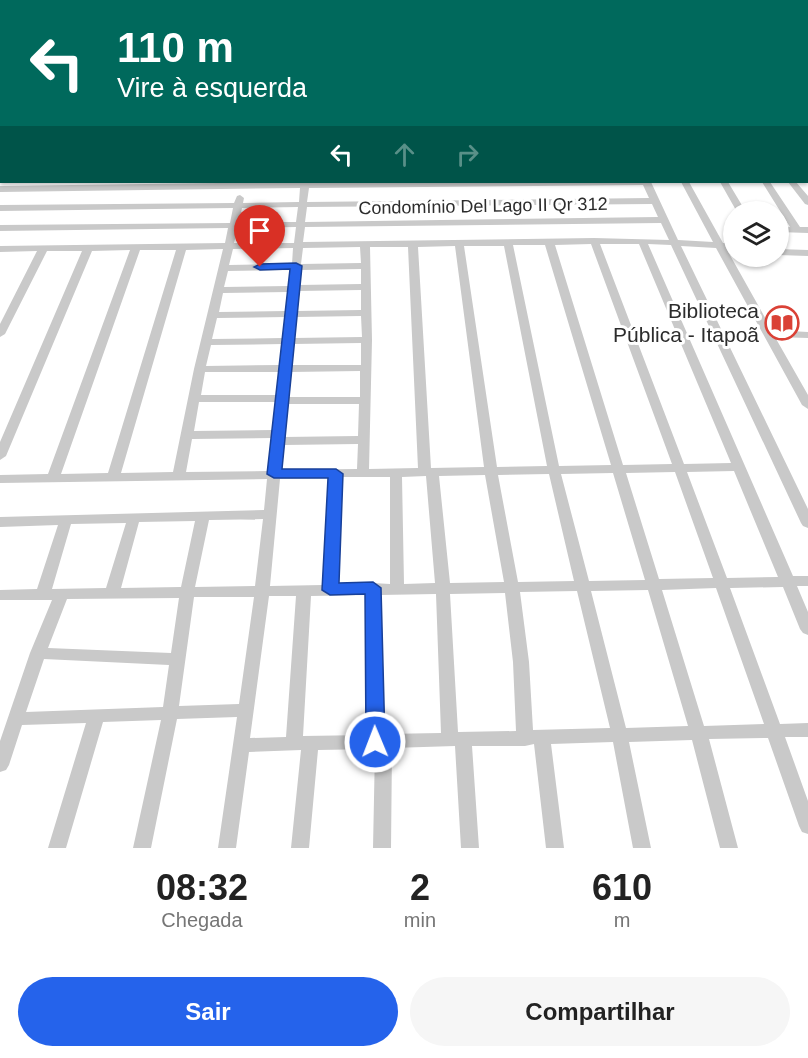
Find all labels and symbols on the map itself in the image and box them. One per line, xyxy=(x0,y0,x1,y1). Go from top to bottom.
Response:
street label: Condomínio Del Lago II Qr 312 xyxy=(358,194,608,218)
pin xyxy=(234,205,285,267)
place label: Biblioteca Pública - Itapoã xyxy=(613,299,759,346)
library icon: Biblioteca Pública - Itapoã xyxy=(764,305,800,341)
position arrow xyxy=(343,710,407,774)

